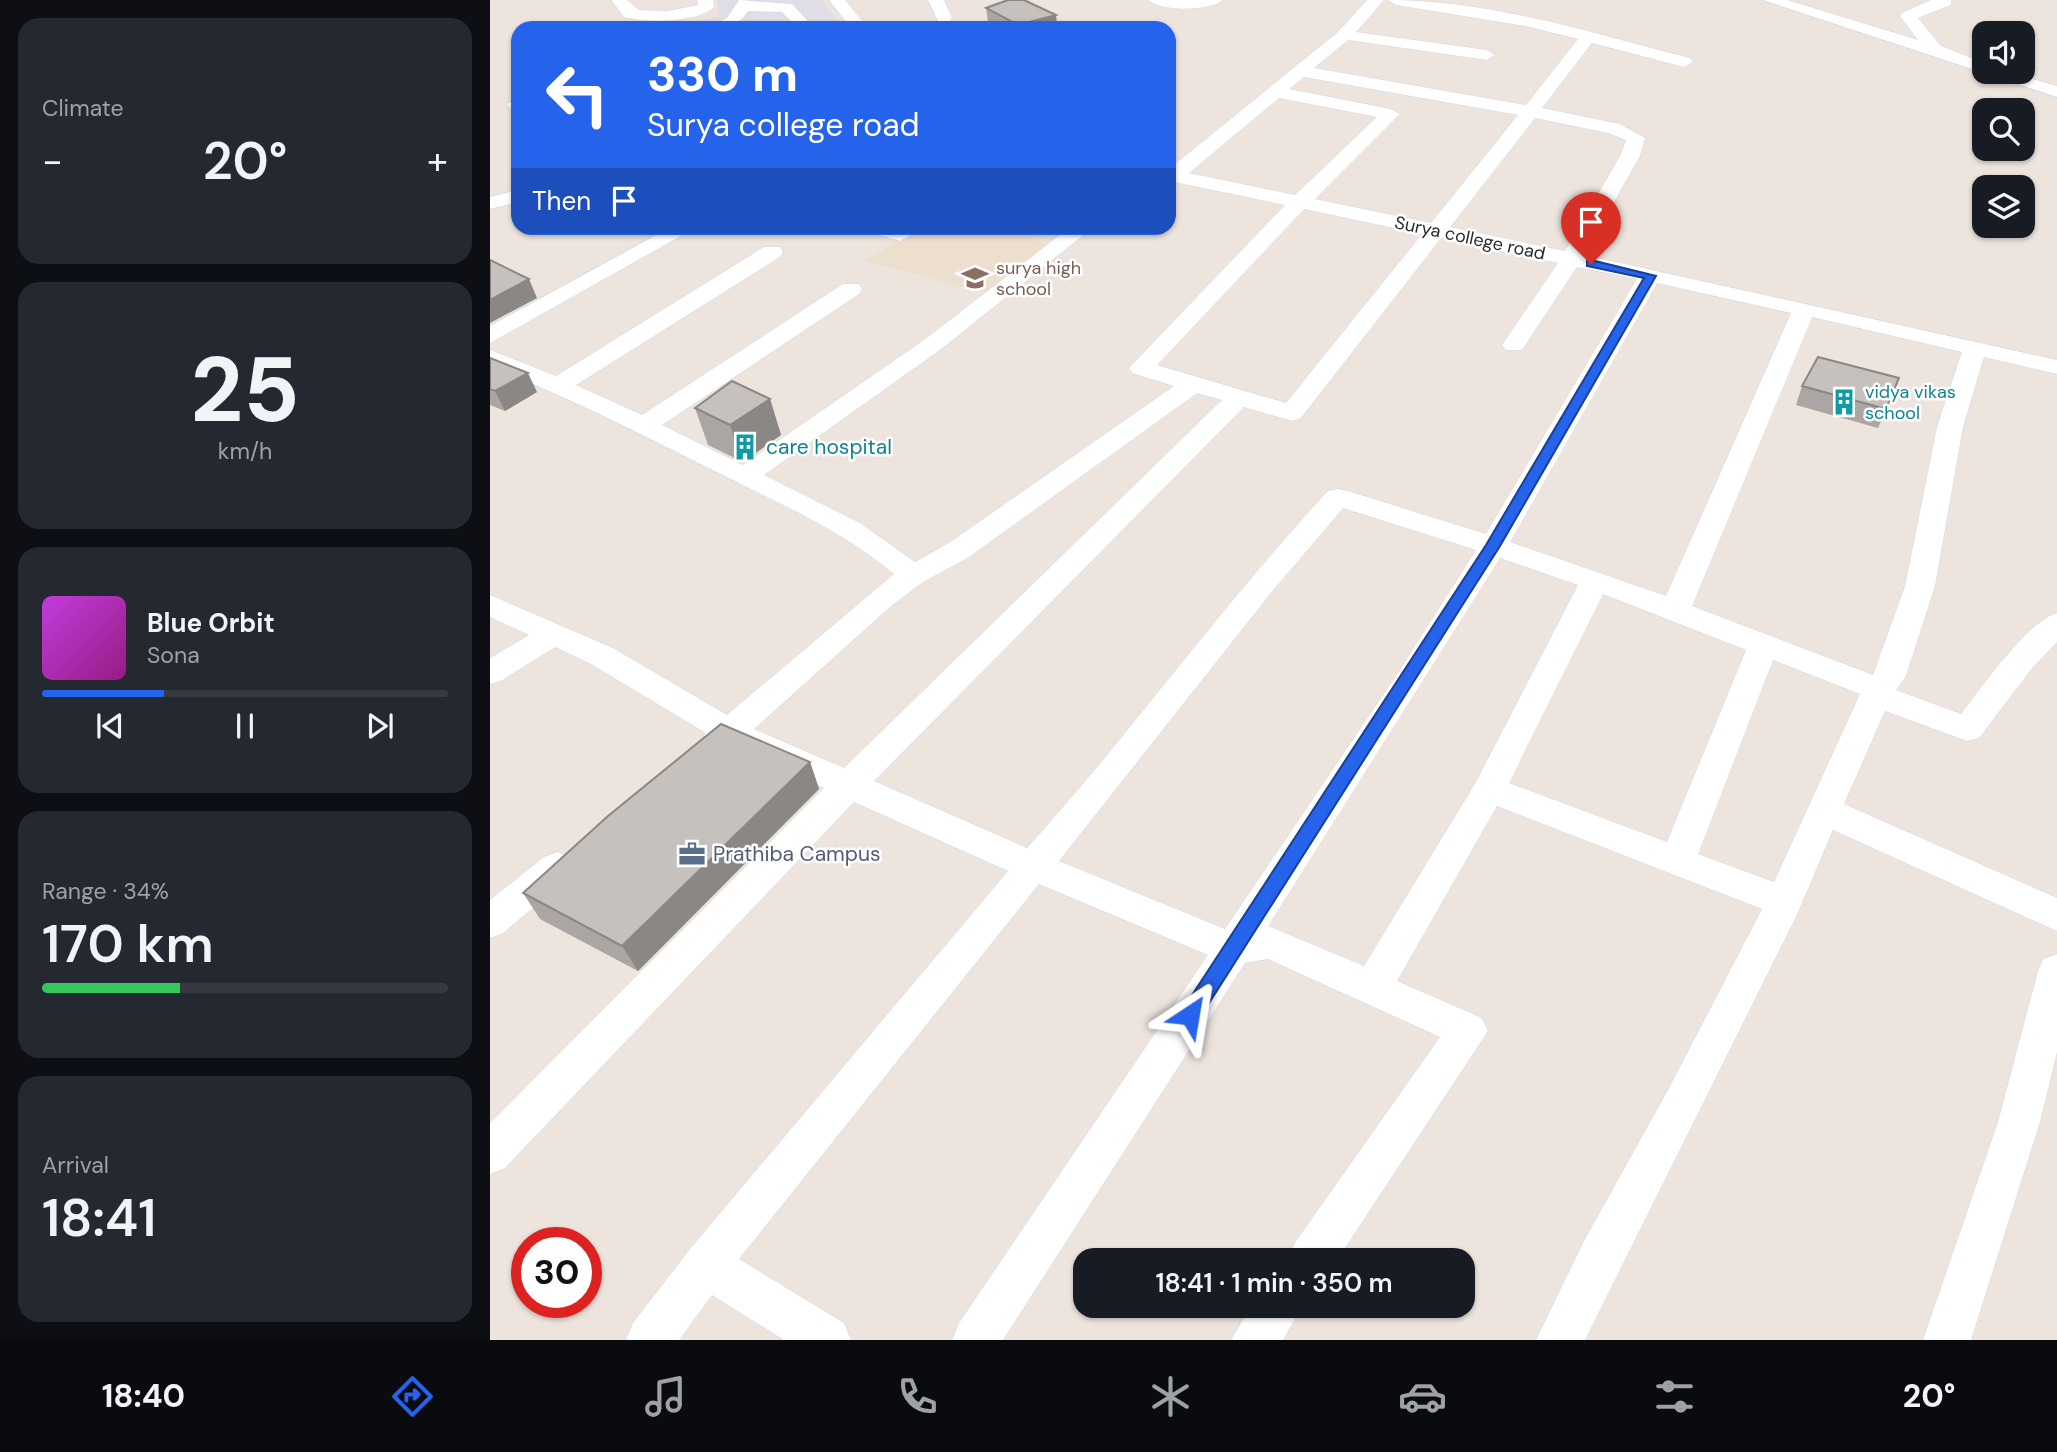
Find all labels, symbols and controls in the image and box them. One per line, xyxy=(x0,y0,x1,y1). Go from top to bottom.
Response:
map controls xyxy=(1972,21,2035,238)
button: sound xyxy=(1972,21,2035,84)
text: 330 m xyxy=(647,42,798,106)
icon: left xyxy=(532,49,623,140)
text: Climate xyxy=(42,93,124,123)
button: search xyxy=(1972,98,2035,161)
text: Surya college road xyxy=(647,104,920,146)
text: 20° xyxy=(203,127,287,195)
text: − xyxy=(42,136,63,186)
text: + xyxy=(427,136,448,186)
button: layers xyxy=(1972,175,2035,238)
icon: arrive xyxy=(605,182,643,220)
text: Then xyxy=(532,184,591,218)
pin xyxy=(1561,192,1621,264)
icon: arrive xyxy=(1572,203,1610,241)
street label: Surya college road xyxy=(1392,210,1548,266)
place label: surya high school xyxy=(996,256,1081,301)
school or university icon: surya high school xyxy=(960,263,990,293)
text: 25 xyxy=(190,331,300,449)
place label: vidya vikas school xyxy=(1865,380,1956,425)
building icon: vidya vikas school xyxy=(1829,387,1859,417)
building icon: care hospital xyxy=(730,432,760,462)
place label: care hospital xyxy=(766,433,892,461)
text: km/h xyxy=(218,436,272,466)
text: Blue Orbit xyxy=(147,606,275,640)
text: Sona xyxy=(147,640,200,670)
icon: previous xyxy=(91,707,129,745)
icon: pause xyxy=(226,707,264,745)
icon: next xyxy=(361,707,399,745)
office icon: Prathiba Campus xyxy=(677,839,707,869)
place label: Prathiba Campus xyxy=(713,840,881,868)
text: Range · 34% xyxy=(42,876,169,906)
text: 170 km xyxy=(42,910,214,978)
position arrow xyxy=(1153,978,1227,1052)
text: Arrival xyxy=(42,1150,109,1180)
text: 18:41 xyxy=(42,1184,156,1252)
speed limit sign: 30 xyxy=(511,1227,602,1318)
text: 18:41 · 1 min · 350 m xyxy=(1155,1266,1393,1300)
icon: directions xyxy=(388,1372,437,1421)
icon: music xyxy=(641,1372,690,1421)
icon: phone xyxy=(893,1372,942,1421)
icon: climate xyxy=(1146,1372,1195,1421)
icon: car xyxy=(1398,1372,1447,1421)
icon: filters xyxy=(1650,1372,1699,1421)
text: 18:40 xyxy=(102,1375,185,1417)
text: 20° xyxy=(1903,1375,1955,1417)

